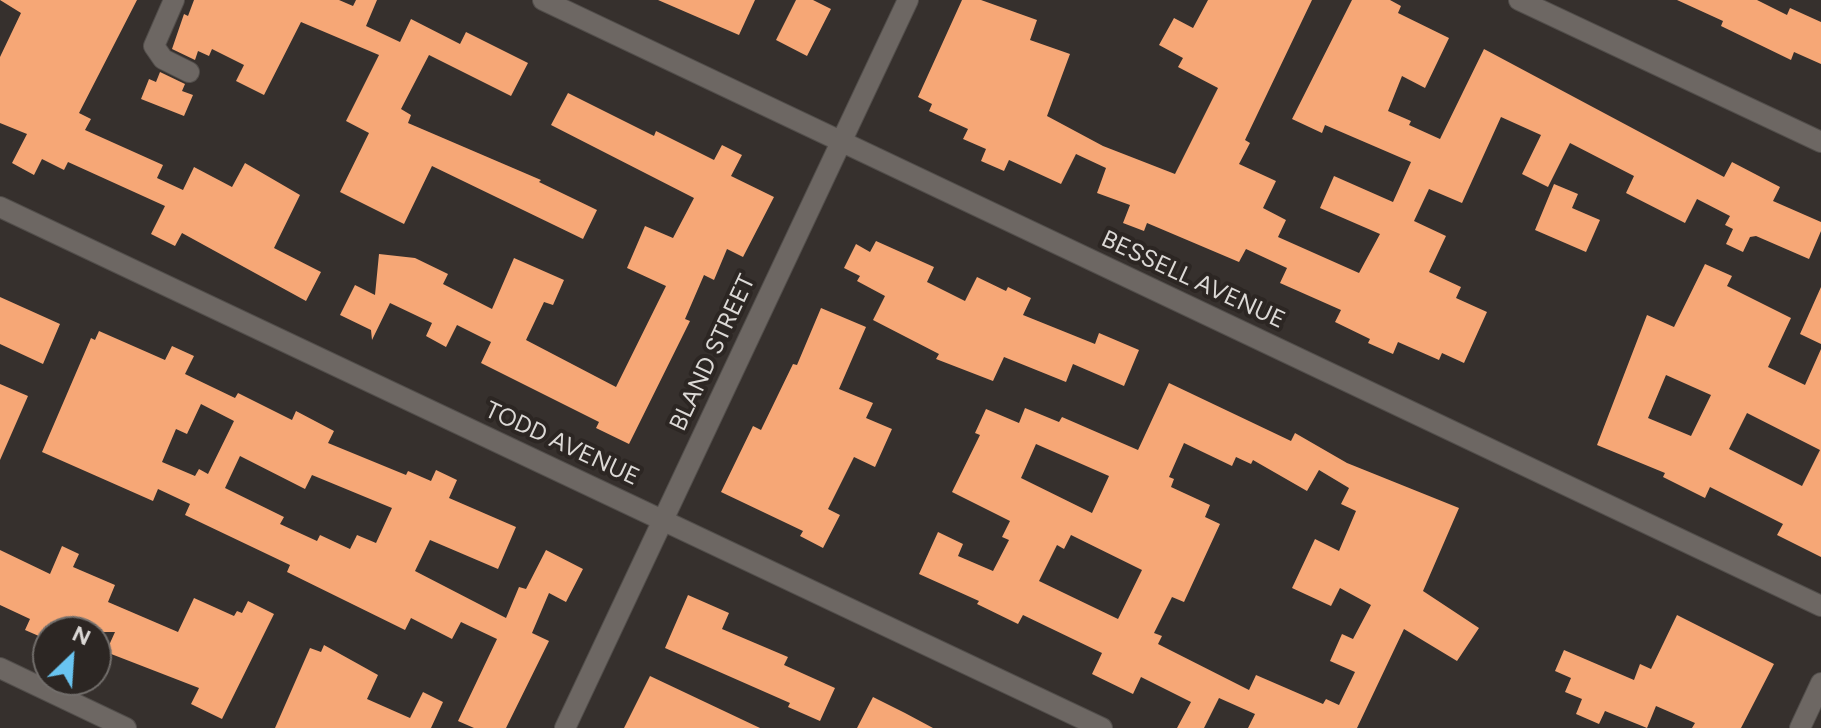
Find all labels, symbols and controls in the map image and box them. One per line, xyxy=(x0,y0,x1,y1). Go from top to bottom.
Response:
street label: BESSELL AVENUE xyxy=(1097,225,1289,335)
street label: BLAND STREET xyxy=(664,270,762,436)
street label: TODD AVENUE xyxy=(480,396,644,492)
north arrow xyxy=(32,616,112,696)
text: N xyxy=(68,620,95,651)

